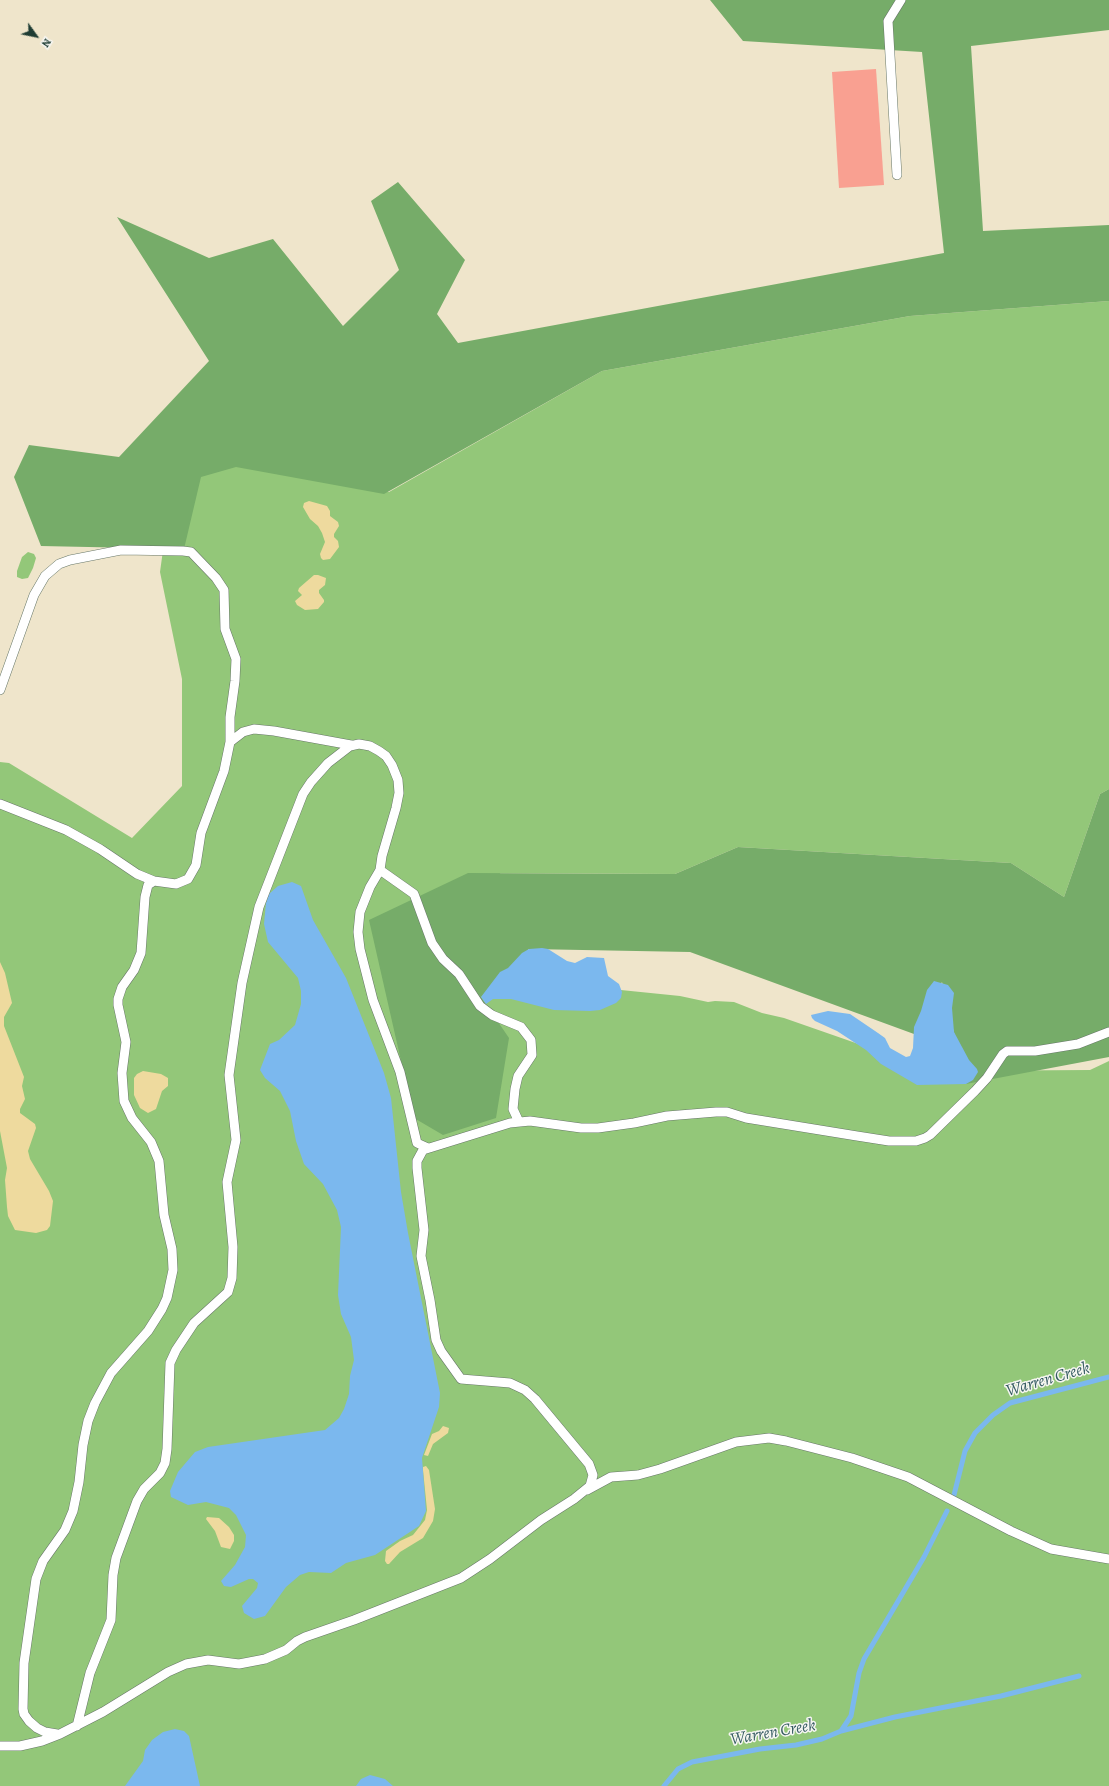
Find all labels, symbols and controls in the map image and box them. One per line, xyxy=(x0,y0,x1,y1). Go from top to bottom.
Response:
north arrow xyxy=(16,16,56,56)
text: N xyxy=(38,35,55,50)
water label: Warren Creek xyxy=(1004,1358,1092,1402)
water label: Warren Creek xyxy=(729,1715,817,1751)

